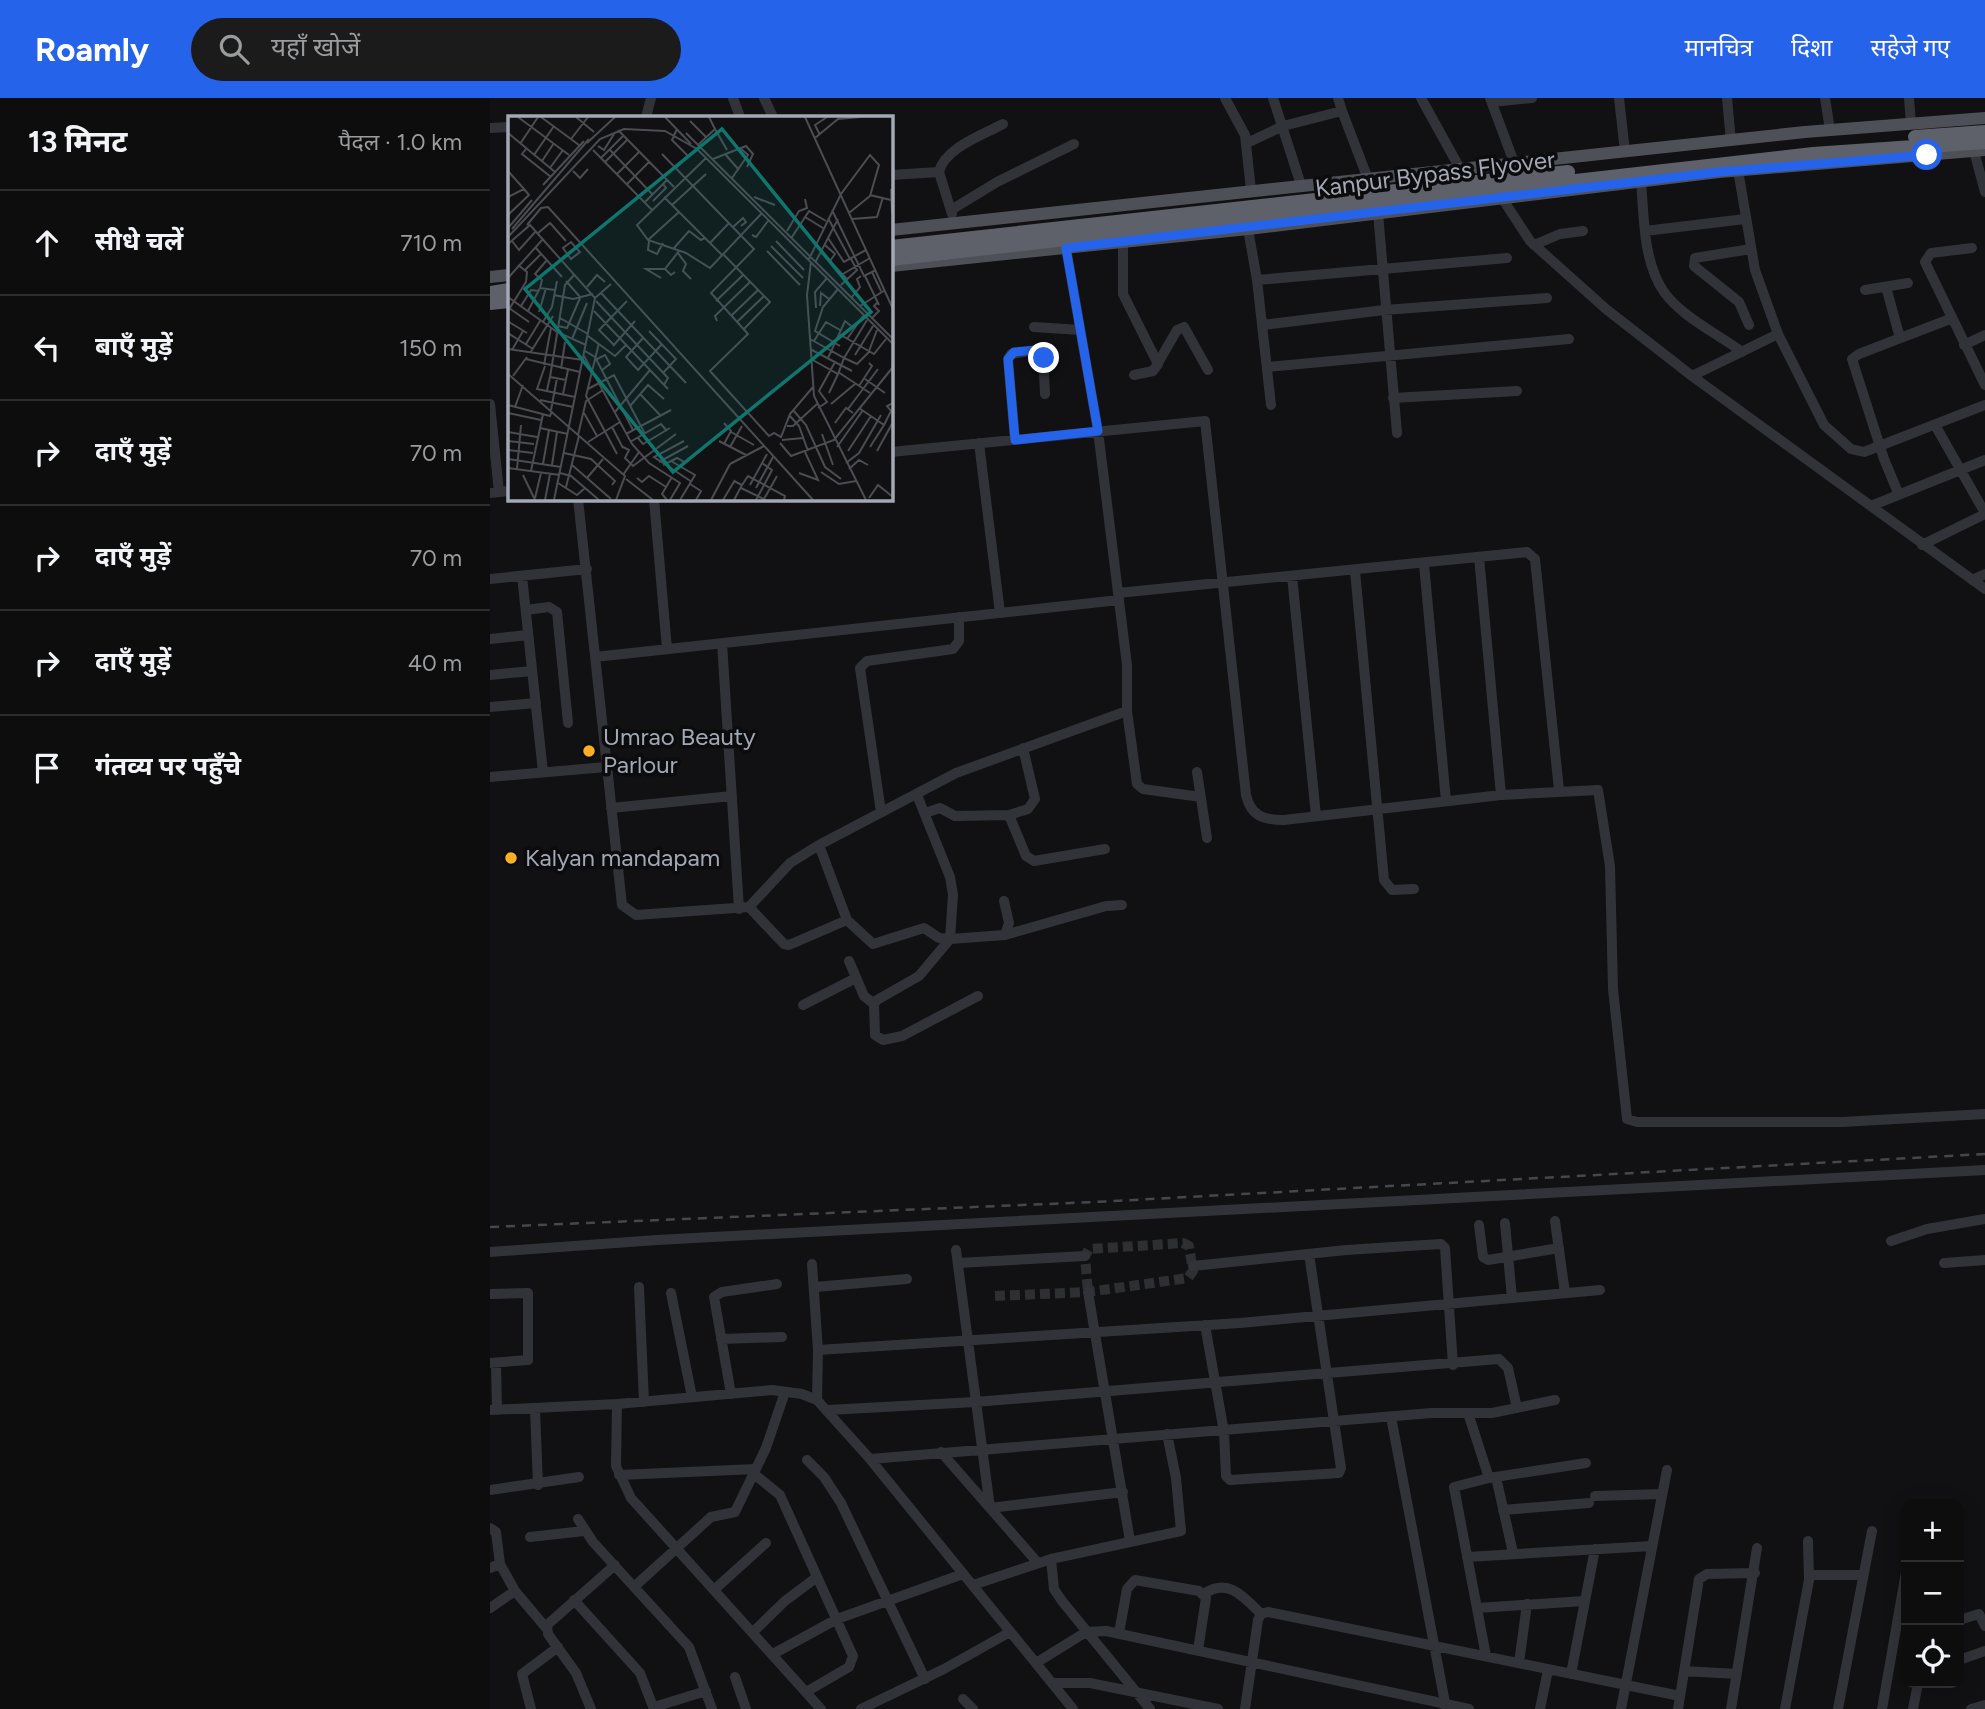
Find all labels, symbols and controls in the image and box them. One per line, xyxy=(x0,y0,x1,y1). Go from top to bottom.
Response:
search box xyxy=(191,18,681,81)
text: Roamly xyxy=(35,30,149,69)
icon: search xyxy=(215,30,253,68)
text: यहाँ खोजें xyxy=(271,31,360,63)
text: मानचित्र xyxy=(1684,33,1753,62)
text: दिशा xyxy=(1791,33,1833,62)
text: सहेजे गए xyxy=(1871,33,1950,62)
inset map xyxy=(508,116,892,500)
text: 13 मिनट xyxy=(28,123,127,160)
text: पैदल · 1.0 km xyxy=(338,128,462,156)
route start xyxy=(1911,139,1942,170)
street label: Kanpur Bypass Flyover xyxy=(1313,144,1556,203)
icon: ahead xyxy=(28,224,66,262)
text: सीधे चलें xyxy=(95,225,183,257)
text: 710 m xyxy=(400,229,462,257)
icon: left xyxy=(28,329,66,367)
text: बाएँ मुड़ें xyxy=(95,330,172,362)
text: 150 m xyxy=(399,334,462,362)
route end xyxy=(1028,342,1059,373)
icon: right xyxy=(28,434,66,472)
text: दाएँ मुड़ें xyxy=(95,435,171,467)
text: 70 m xyxy=(410,439,462,467)
icon: right xyxy=(28,539,66,577)
text: दाएँ मुड़ें xyxy=(95,540,171,572)
text: 70 m xyxy=(410,544,462,572)
icon: right xyxy=(28,644,66,682)
text: दाएँ मुड़ें xyxy=(95,645,171,677)
text: 40 m xyxy=(408,649,462,677)
place label: Umrao Beauty Parlour xyxy=(603,722,756,779)
marker: Umrao Beauty Parlour xyxy=(581,743,597,759)
icon: arrive xyxy=(28,749,66,787)
text: गंतव्य पर पहुँचे xyxy=(95,750,241,782)
place label: Kalyan mandapam xyxy=(525,843,720,872)
marker: Kalyan mandapam xyxy=(503,850,519,866)
map controls xyxy=(1901,1499,1964,1688)
button: + xyxy=(1901,1499,1964,1562)
button: − xyxy=(1901,1562,1964,1625)
button: locate xyxy=(1901,1625,1964,1688)

